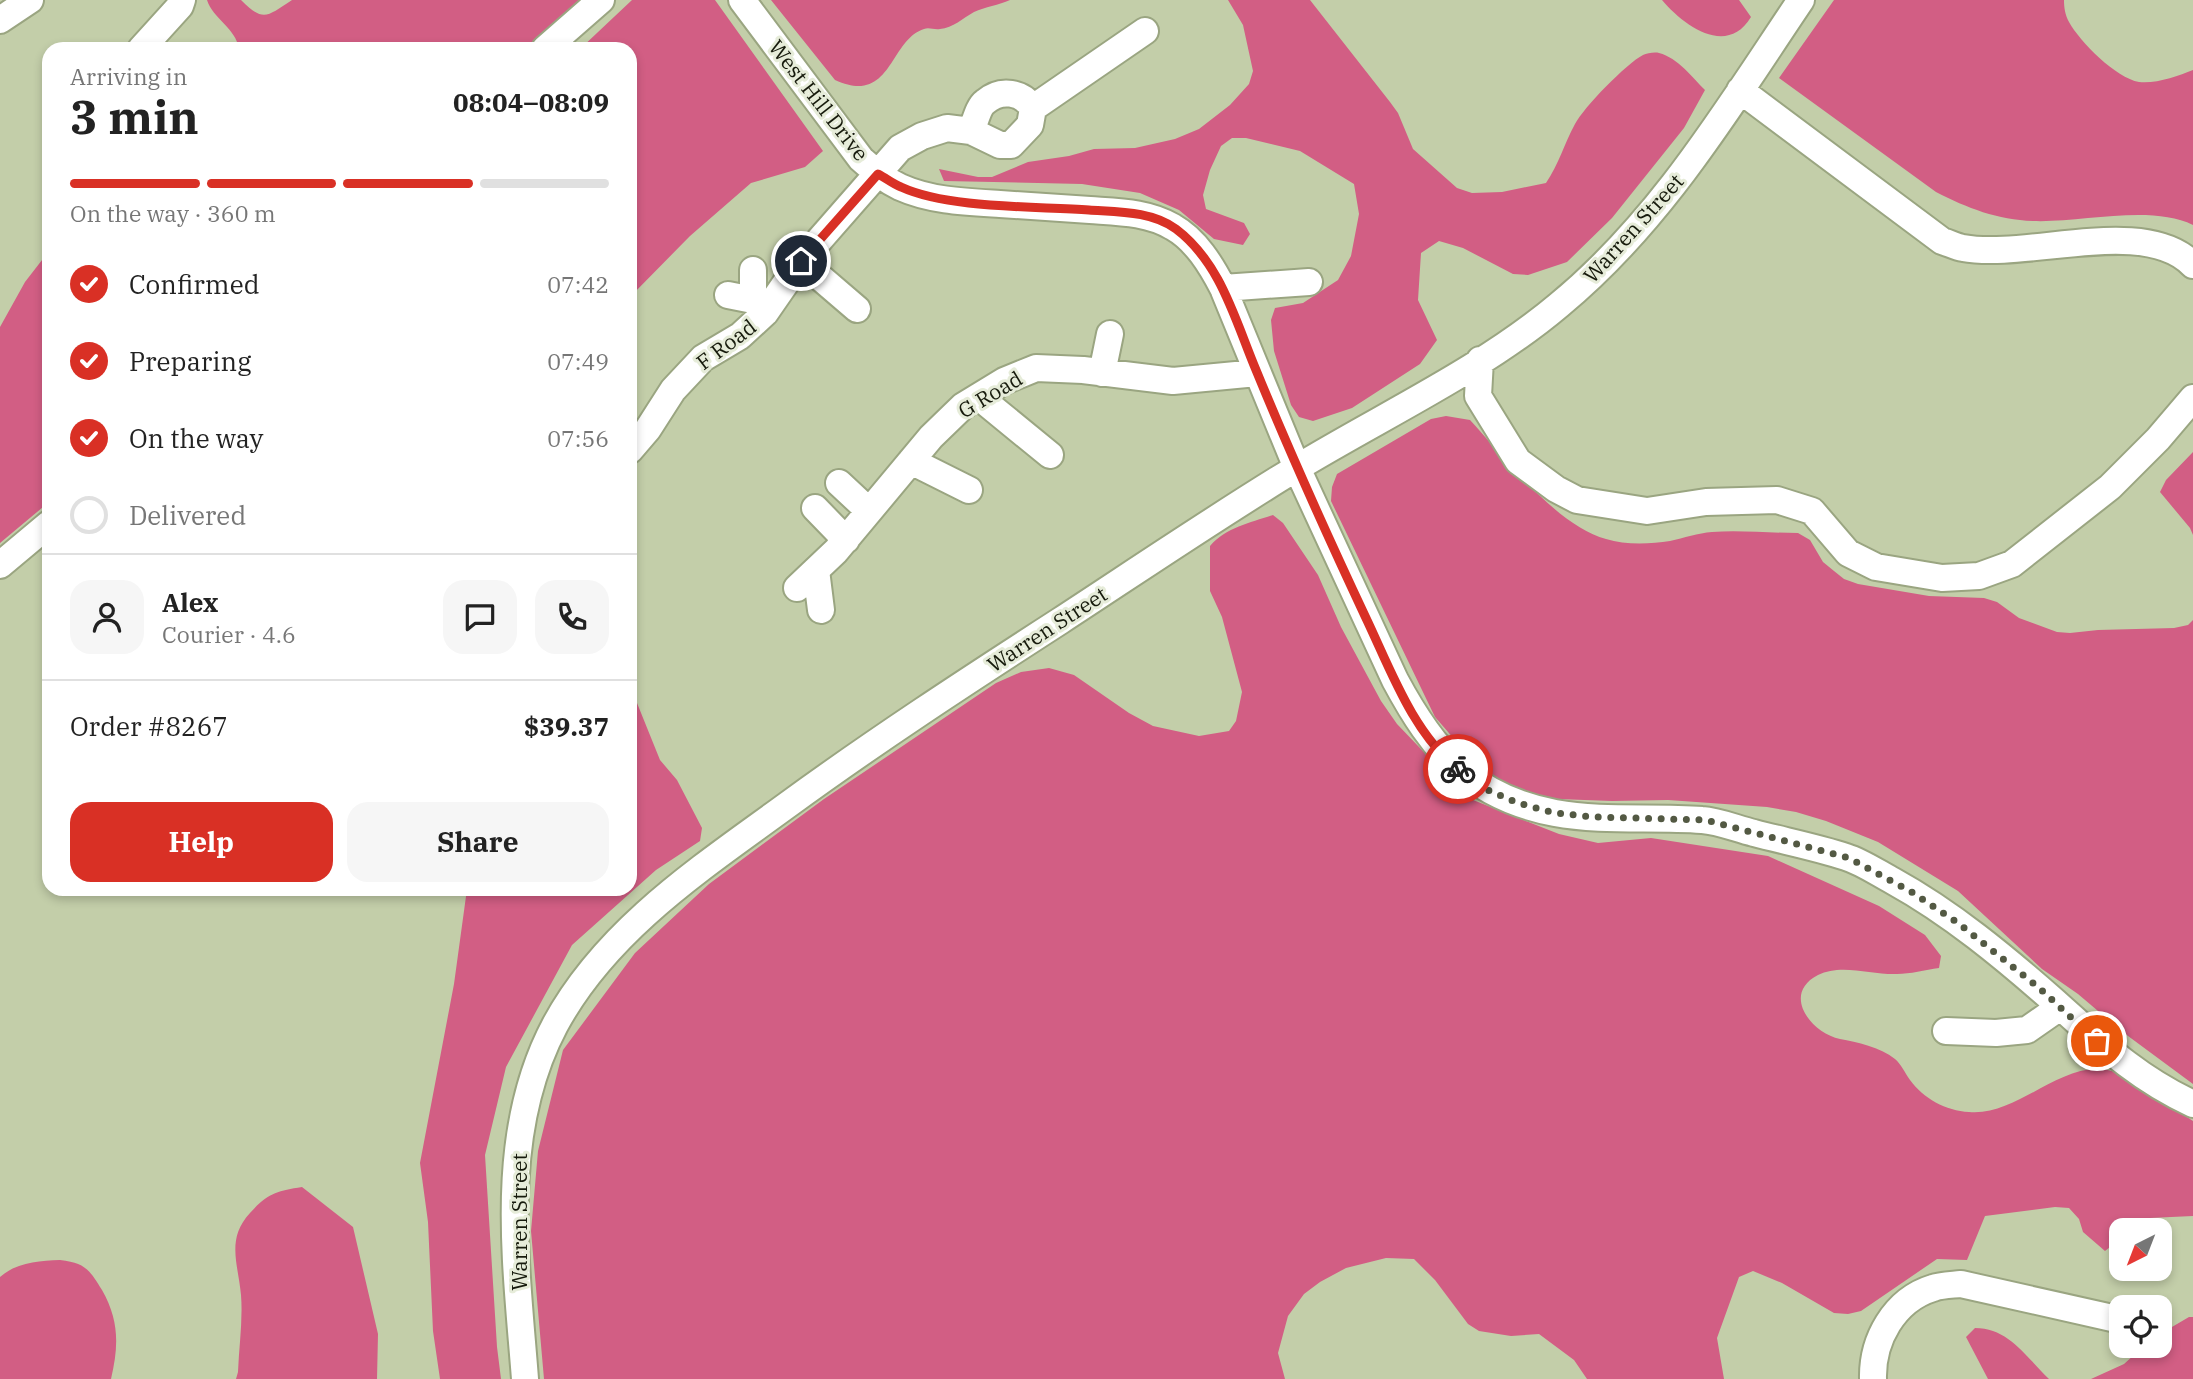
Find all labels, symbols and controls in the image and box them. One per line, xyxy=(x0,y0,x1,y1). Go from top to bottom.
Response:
street label: West Hill Drive xyxy=(763,34,875,166)
text: Arriving in xyxy=(70,61,187,91)
text: 08:04–08:09 xyxy=(453,85,609,119)
text: 3 min xyxy=(70,87,199,147)
street label: Warren Street xyxy=(1577,167,1689,289)
text: On the way · 360 m xyxy=(70,198,276,228)
pin xyxy=(771,231,831,291)
icon: home xyxy=(782,242,820,280)
icon: check xyxy=(70,265,108,303)
text: Confirmed xyxy=(129,267,260,301)
text: 07:42 xyxy=(547,269,609,299)
street label: F Road xyxy=(690,312,762,376)
icon: check xyxy=(70,342,108,380)
text: Preparing xyxy=(129,344,251,378)
text: 07:49 xyxy=(547,346,609,376)
street label: G Road xyxy=(953,364,1027,424)
icon: check xyxy=(70,419,108,457)
text: On the way xyxy=(129,421,263,455)
text: 07:56 xyxy=(547,423,609,453)
text: Delivered xyxy=(129,498,246,532)
button: person xyxy=(70,580,144,654)
button: chat xyxy=(443,580,517,654)
button: phone xyxy=(535,580,609,654)
street label: Warren Street xyxy=(982,580,1112,678)
text: Alex xyxy=(162,585,218,619)
text: Courier · 4.6 xyxy=(162,619,296,649)
text: Order #8267 xyxy=(70,709,228,743)
text: $39.37 xyxy=(524,709,609,743)
courier xyxy=(1423,734,1493,804)
icon: bike xyxy=(1439,750,1477,788)
button: Help xyxy=(70,802,333,882)
button: Share xyxy=(347,802,609,882)
pin xyxy=(2067,1011,2127,1071)
icon: bag xyxy=(2078,1022,2116,1060)
street label: Warren Street xyxy=(505,1153,533,1291)
north arrow xyxy=(2109,1218,2172,1281)
map controls xyxy=(2109,1218,2172,1358)
button: locate xyxy=(2109,1295,2172,1358)

